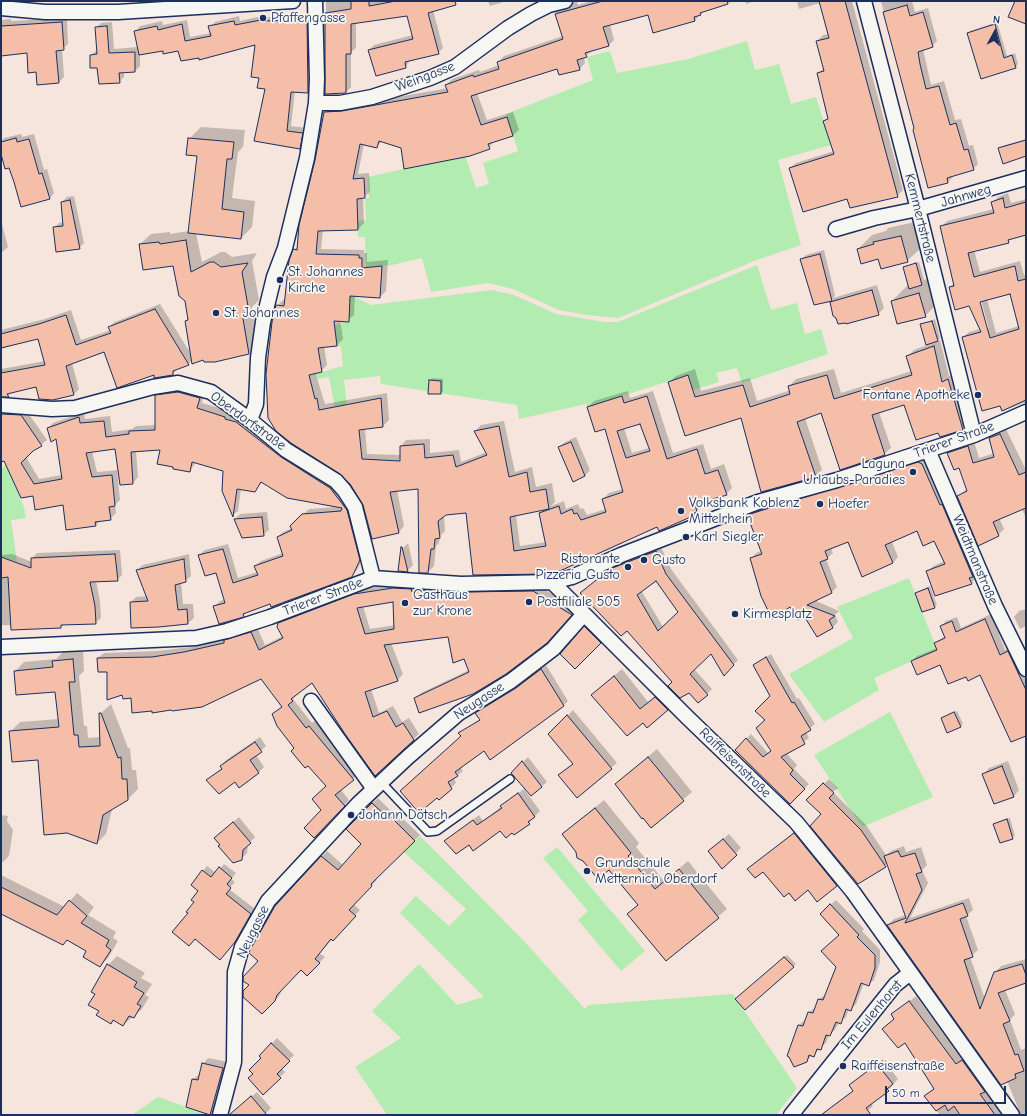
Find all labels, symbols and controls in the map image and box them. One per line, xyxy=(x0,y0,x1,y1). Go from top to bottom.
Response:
place label: Pfaffengasse xyxy=(271,10,345,26)
north arrow xyxy=(975,12,1015,52)
marker: Pfaffengasse xyxy=(258,13,268,23)
text: N xyxy=(992,13,1001,26)
street label: Weingasse xyxy=(393,58,457,96)
street label: Kemmertstraße xyxy=(901,172,939,264)
street label: Jahnweg xyxy=(939,181,993,211)
place label: St. Johannes Kirche xyxy=(288,264,363,296)
marker: St. Johannes Kirche xyxy=(275,275,285,285)
place label: St. Johannes xyxy=(224,305,299,321)
marker: St. Johannes xyxy=(211,308,221,318)
place label: Fontane Apotheke xyxy=(862,387,970,403)
street label: Oberdorfstraße xyxy=(207,388,289,454)
marker: Fontane Apotheke xyxy=(973,390,983,400)
street label: Trierer Straße xyxy=(912,418,996,462)
place label: Laguna Urlaubs-Paradies xyxy=(803,456,905,488)
marker: Laguna Urlaubs-Paradies xyxy=(908,467,918,477)
place label: Volksbank Koblenz Mittelrhein xyxy=(689,495,799,528)
place label: Hoefer xyxy=(828,496,869,512)
marker: Hoefer xyxy=(815,499,825,509)
marker: Volksbank Koblenz Mittelrhein xyxy=(676,506,686,516)
street label: Weidtmanstraße xyxy=(948,513,1002,607)
place label: Karl Siegler xyxy=(694,529,763,545)
marker: Karl Siegler xyxy=(681,532,691,542)
place label: Ristorante Pizzeria Gusto xyxy=(535,551,620,584)
place label: Gusto xyxy=(652,552,686,568)
marker: Gusto xyxy=(639,555,649,565)
marker: Ristorante Pizzeria Gusto xyxy=(623,562,633,572)
street label: Trierer Straße xyxy=(281,574,365,620)
place label: Gasthaus zur Krone xyxy=(413,587,472,620)
place label: Postfiliale 505 xyxy=(537,594,620,610)
marker: Postfiliale 505 xyxy=(524,597,534,607)
marker: Gasthaus zur Krone xyxy=(400,598,410,608)
place label: Kirmesplatz xyxy=(743,606,812,622)
marker: Kirmesplatz xyxy=(730,609,740,619)
street label: Neugasse xyxy=(451,679,507,723)
street label: Raiffeisenstraße xyxy=(696,724,774,802)
place label: Johann Dötsch xyxy=(359,807,448,823)
marker: Johann Dötsch xyxy=(346,810,356,820)
place label: Grundschule Metternich Oberdorf xyxy=(595,855,717,888)
marker: Grundschule Metternich Oberdorf xyxy=(582,866,592,876)
street label: Neugasse xyxy=(233,903,273,961)
street label: Im Eulenhorst xyxy=(838,977,906,1053)
place label: Raiffeisenstraße xyxy=(851,1058,945,1074)
marker: Raiffeisenstraße xyxy=(838,1061,848,1071)
scale bar xyxy=(887,1078,1008,1104)
text: 50 m xyxy=(892,1086,920,1100)

